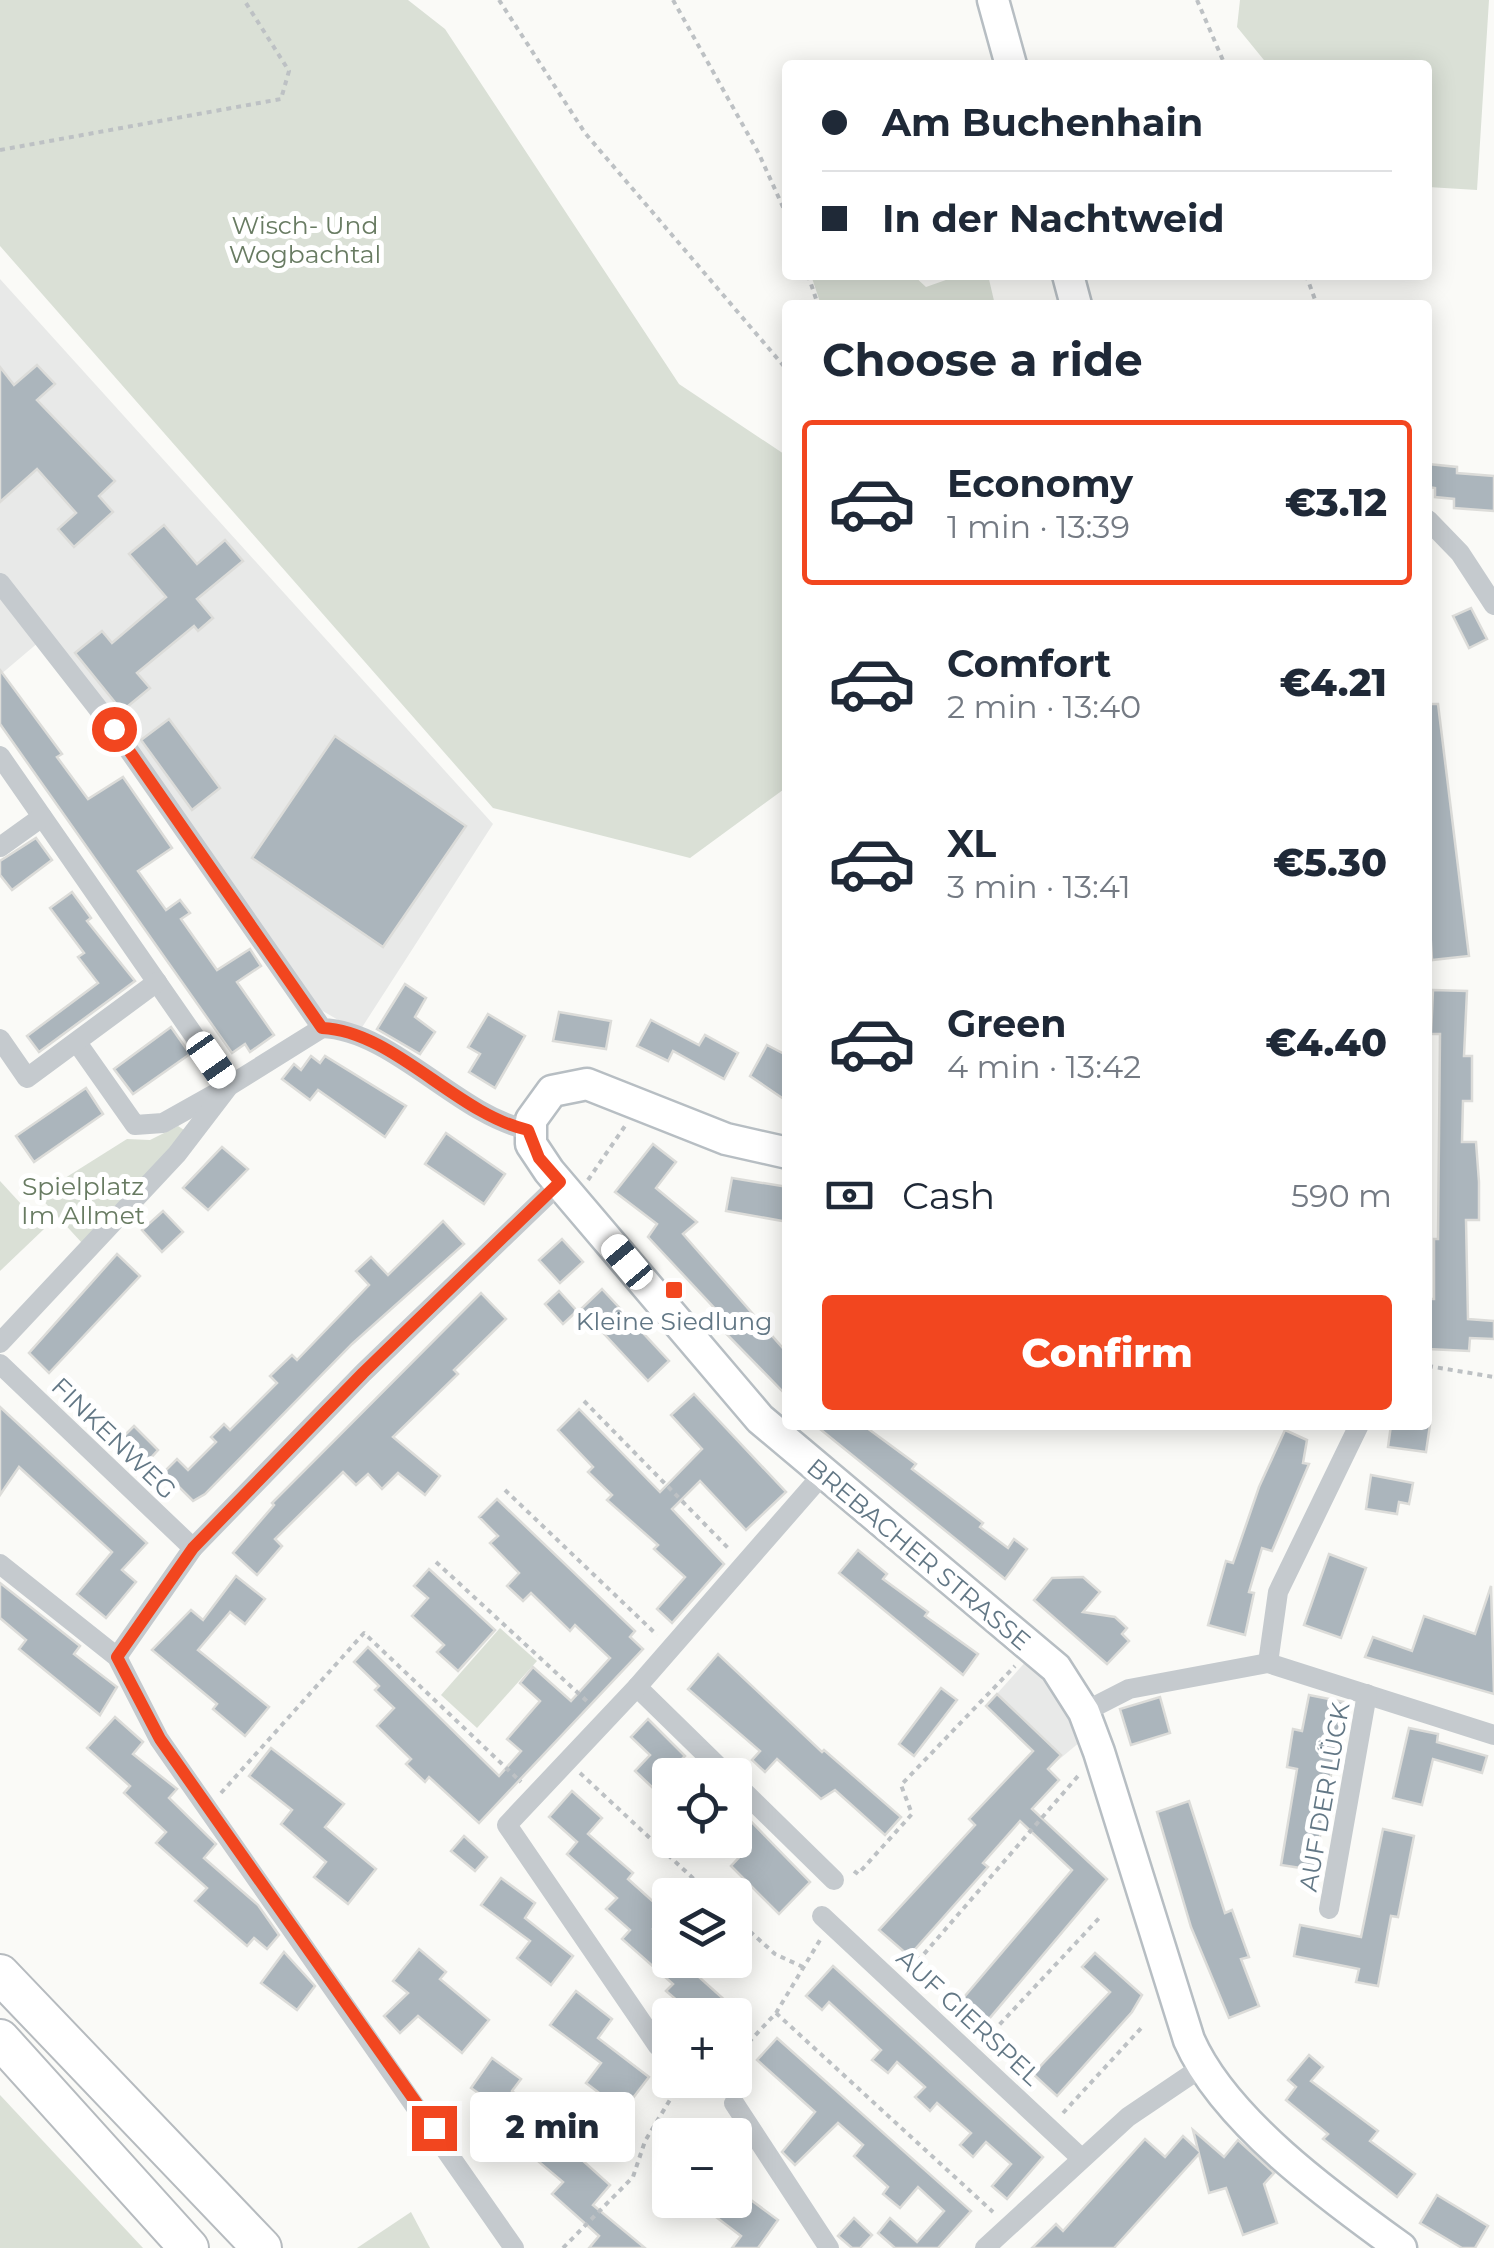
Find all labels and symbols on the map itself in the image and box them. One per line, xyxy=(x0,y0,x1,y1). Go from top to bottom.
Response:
park label: Wisch- Und Wogbachtal xyxy=(229,210,381,269)
route start xyxy=(92,707,137,752)
car xyxy=(182,1027,240,1093)
park label: Spielplatz Im Allmet xyxy=(21,1171,145,1230)
car xyxy=(596,1229,658,1295)
marker: Kleine Siedlung xyxy=(663,1279,685,1301)
place label: Kleine Siedlung xyxy=(576,1306,772,1336)
street label: FINKENWEG xyxy=(45,1371,183,1505)
street label: BREBACHER STRASSE xyxy=(801,1452,1037,1656)
street label: AUF DER LÜCK xyxy=(1293,1700,1355,1894)
street label: AUF GIERSPEL xyxy=(891,1943,1047,2092)
callout: 2 min xyxy=(469,2093,634,2163)
route end xyxy=(412,2106,457,2151)

